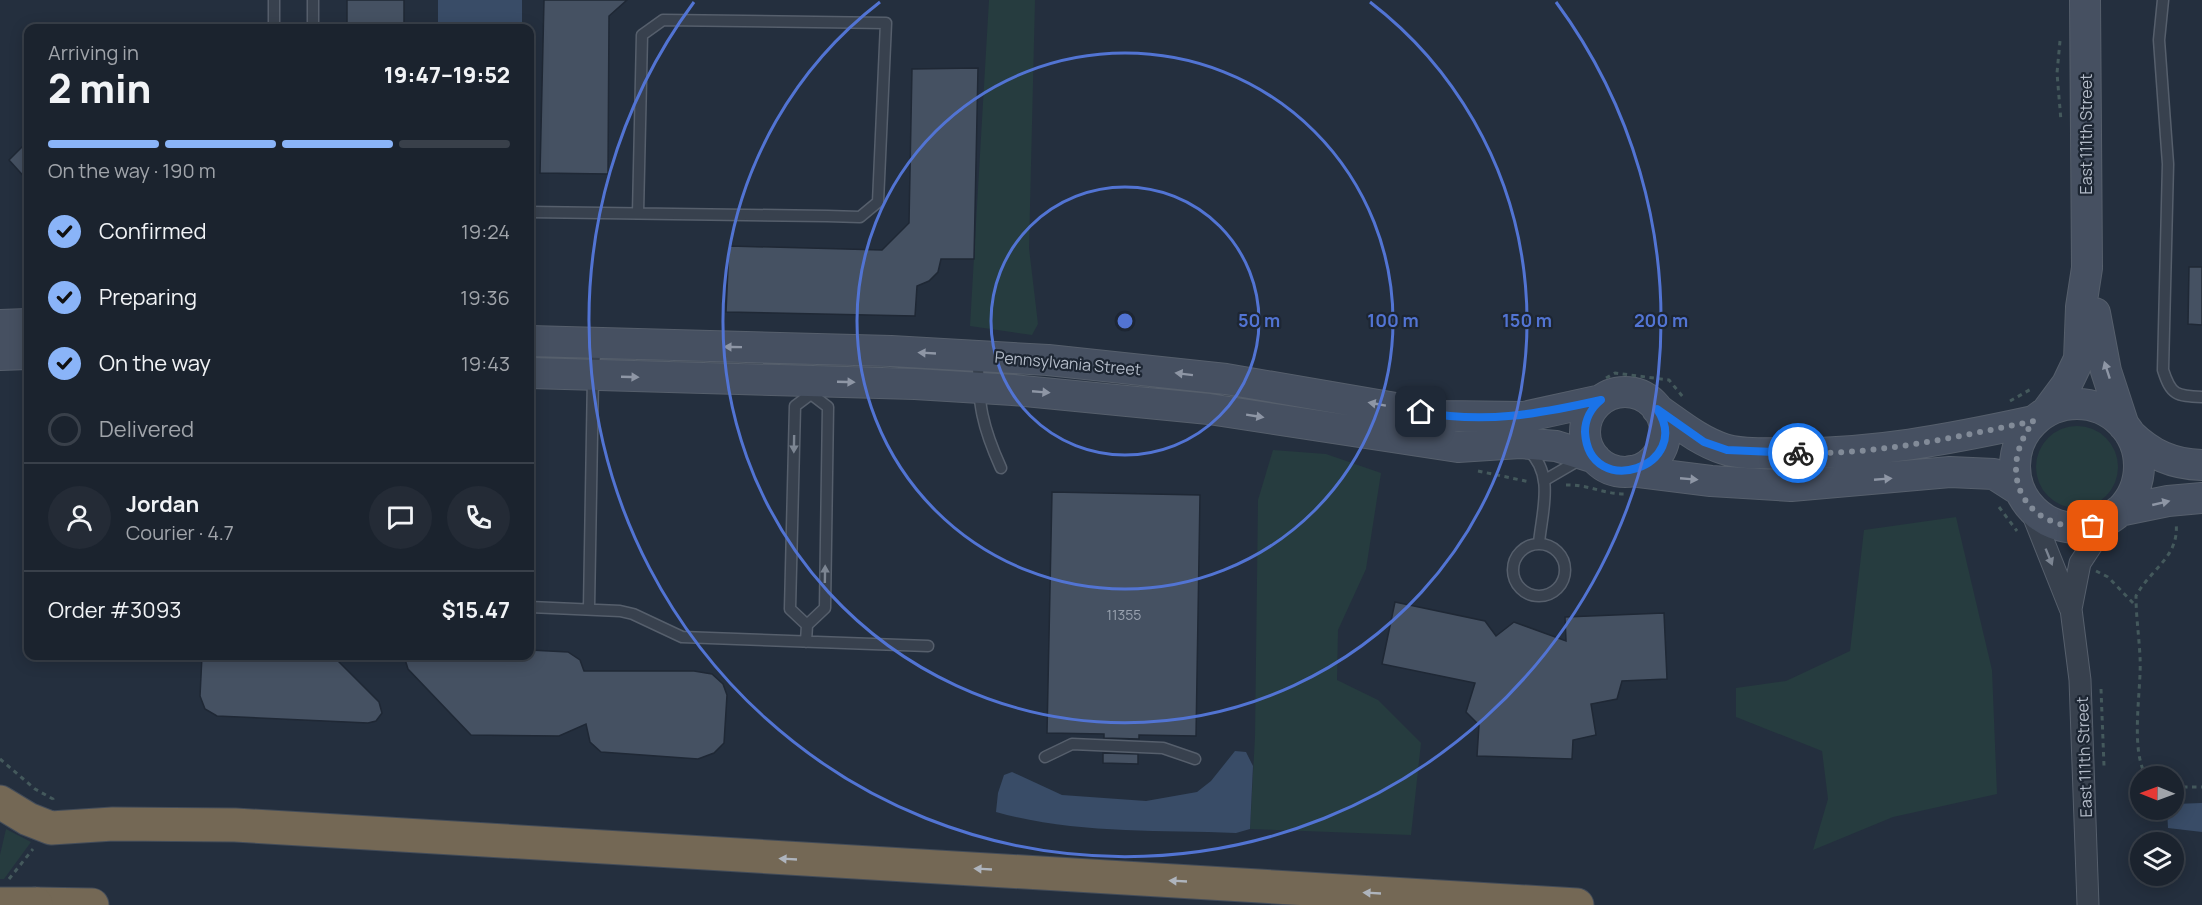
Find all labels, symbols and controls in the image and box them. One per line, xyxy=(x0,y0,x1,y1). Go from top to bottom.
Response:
text: Arriving in xyxy=(48,39,139,66)
text: 19:47–19:52 xyxy=(384,60,510,90)
text: 2 min xyxy=(48,61,151,115)
street label: East 111th Street xyxy=(2075,74,2097,194)
text: On the way · 190 m xyxy=(48,157,216,184)
icon: check xyxy=(48,215,81,248)
text: Confirmed xyxy=(99,216,207,246)
text: 19:24 xyxy=(461,218,510,245)
icon: check xyxy=(48,281,81,314)
text: Preparing xyxy=(99,282,197,312)
text: 19:36 xyxy=(460,284,510,311)
text: 50 m xyxy=(1238,308,1280,332)
text: 100 m xyxy=(1367,308,1419,332)
text: 150 m xyxy=(1502,308,1552,332)
text: 200 m xyxy=(1634,308,1688,332)
centre of rings xyxy=(1115,311,1135,331)
one-way arrow xyxy=(723,342,742,351)
street label: Pennsylvania Street xyxy=(994,346,1142,380)
icon: check xyxy=(48,347,81,380)
text: On the way xyxy=(99,348,211,378)
one-way arrow xyxy=(918,348,937,357)
text: 19:43 xyxy=(461,350,510,377)
one-way arrow xyxy=(2102,361,2111,379)
one-way arrow xyxy=(1175,369,1194,379)
one-way arrow xyxy=(620,372,639,381)
one-way arrow xyxy=(836,378,855,387)
pin xyxy=(1395,386,1446,437)
one-way arrow xyxy=(1031,387,1050,397)
icon: home xyxy=(1404,395,1437,428)
one-way arrow xyxy=(1367,399,1386,408)
one-way arrow xyxy=(1246,411,1265,420)
text: Delivered xyxy=(99,414,194,444)
courier xyxy=(1768,423,1828,483)
one-way arrow xyxy=(790,435,799,454)
icon: bike xyxy=(1782,437,1815,470)
one-way arrow xyxy=(1679,474,1698,484)
one-way arrow xyxy=(1874,474,1893,484)
button: person xyxy=(48,486,111,549)
button: chat xyxy=(369,486,432,549)
button: phone xyxy=(447,486,510,549)
text: Jordan xyxy=(126,489,199,519)
one-way arrow xyxy=(2151,498,2170,508)
pin xyxy=(2067,500,2118,551)
icon: bag xyxy=(2076,509,2109,542)
text: Courier · 4.7 xyxy=(126,519,234,546)
one-way arrow xyxy=(2044,549,2054,567)
one-way arrow xyxy=(820,565,830,584)
text: Order #3093 xyxy=(48,595,182,625)
text: $15.47 xyxy=(442,595,510,625)
house number: 11355 xyxy=(1107,605,1141,624)
street label: East 111th Street xyxy=(2071,696,2097,818)
north arrow xyxy=(2130,766,2184,820)
map controls xyxy=(2130,766,2184,886)
button: layers xyxy=(2130,832,2184,886)
one-way arrow xyxy=(779,854,798,863)
one-way arrow xyxy=(973,865,992,874)
one-way arrow xyxy=(1168,876,1187,886)
one-way arrow xyxy=(1363,888,1382,897)

